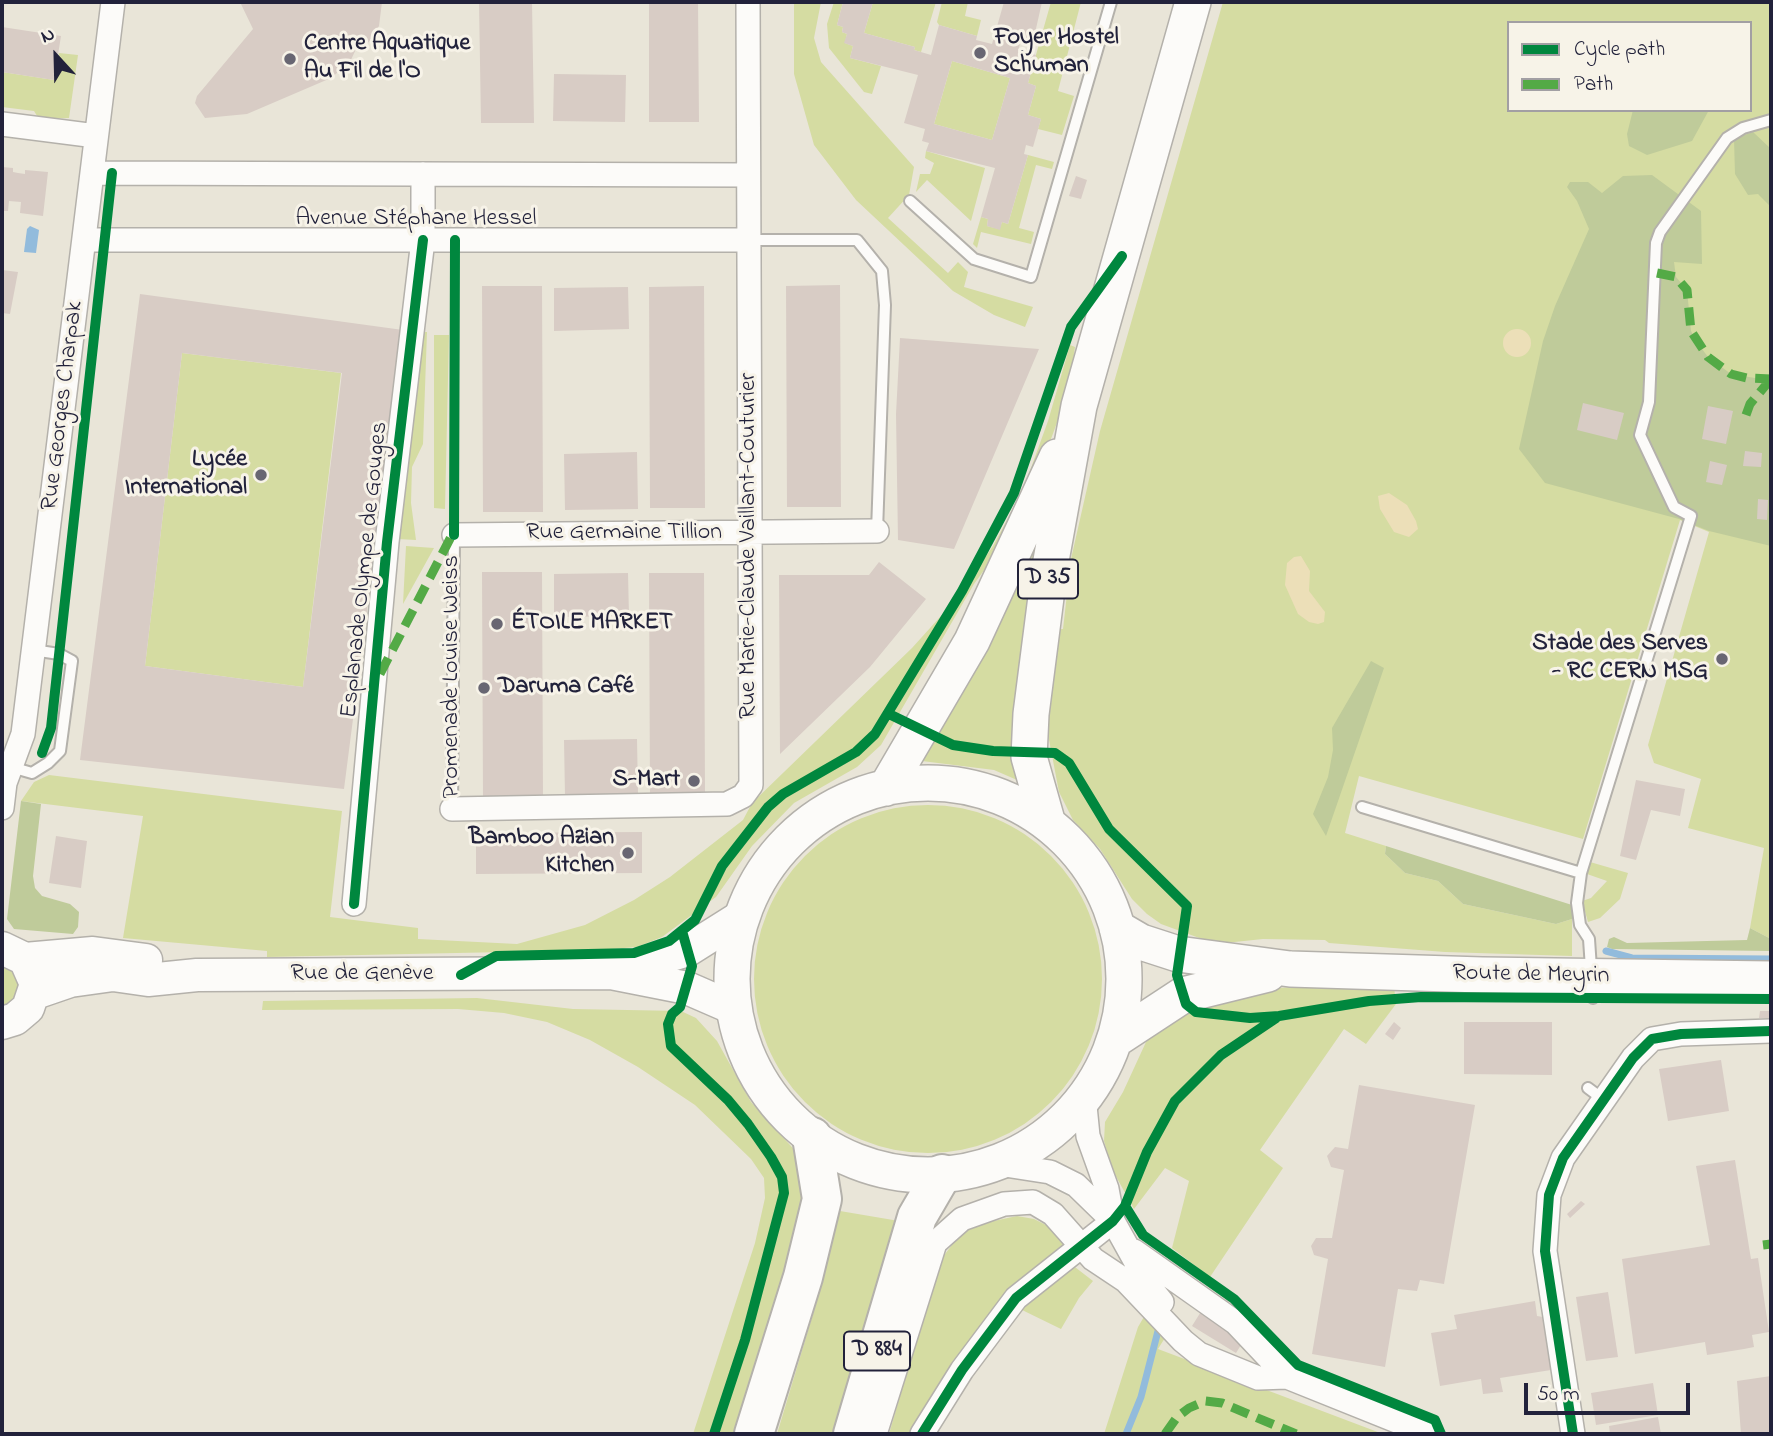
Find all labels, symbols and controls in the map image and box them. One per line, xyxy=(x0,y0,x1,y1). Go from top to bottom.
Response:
north arrow xyxy=(21,21,91,91)
text: N xyxy=(37,21,59,51)
legend xyxy=(1507,21,1752,112)
place label: Foyer Hostel Schuman xyxy=(994,25,1119,81)
place label: Centre Aquatique Au Fil de l'O xyxy=(304,31,470,87)
text: Cycle path xyxy=(1574,35,1665,65)
marker: Foyer Hostel Schuman xyxy=(972,45,988,61)
marker: Centre Aquatique Au Fil de l'O xyxy=(282,51,298,67)
text: Path xyxy=(1574,70,1613,100)
street label: Avenue Stéphane Hessel xyxy=(295,206,537,234)
street label: Rue Georges Charpak xyxy=(37,300,91,512)
street label: Rue Marie-Claude Vaillant-Couturier xyxy=(736,373,764,719)
street label: Esplanade Olympe de Gouges xyxy=(336,420,396,720)
place label: Lycée International xyxy=(125,447,247,503)
marker: Lycée International xyxy=(253,467,269,483)
street label: Rue Germaine Tillion xyxy=(526,520,722,548)
street label: Promenade Louise Weiss xyxy=(439,555,467,799)
road number: D 35 xyxy=(1018,559,1078,598)
place label: ÉTOILE MARKET xyxy=(511,610,673,638)
marker: ÉTOILE MARKET xyxy=(489,616,505,632)
place label: Stade des Serves - RC CERN MSG xyxy=(1532,631,1708,687)
marker: Stade des Serves - RC CERN MSG xyxy=(1714,651,1730,667)
place label: Daruma Café xyxy=(498,674,634,702)
marker: Daruma Café xyxy=(476,680,492,696)
place label: S-Mart xyxy=(613,767,680,795)
marker: S-Mart xyxy=(686,773,702,789)
place label: Bamboo Azian Kitchen xyxy=(469,825,614,881)
marker: Bamboo Azian Kitchen xyxy=(620,845,636,861)
street label: Route de Meyrin xyxy=(1452,960,1610,992)
street label: Rue de Genève xyxy=(290,961,434,989)
road number: D 884 xyxy=(844,1332,910,1370)
scale bar xyxy=(1528,1370,1694,1414)
text: 50 m xyxy=(1537,1380,1580,1410)

